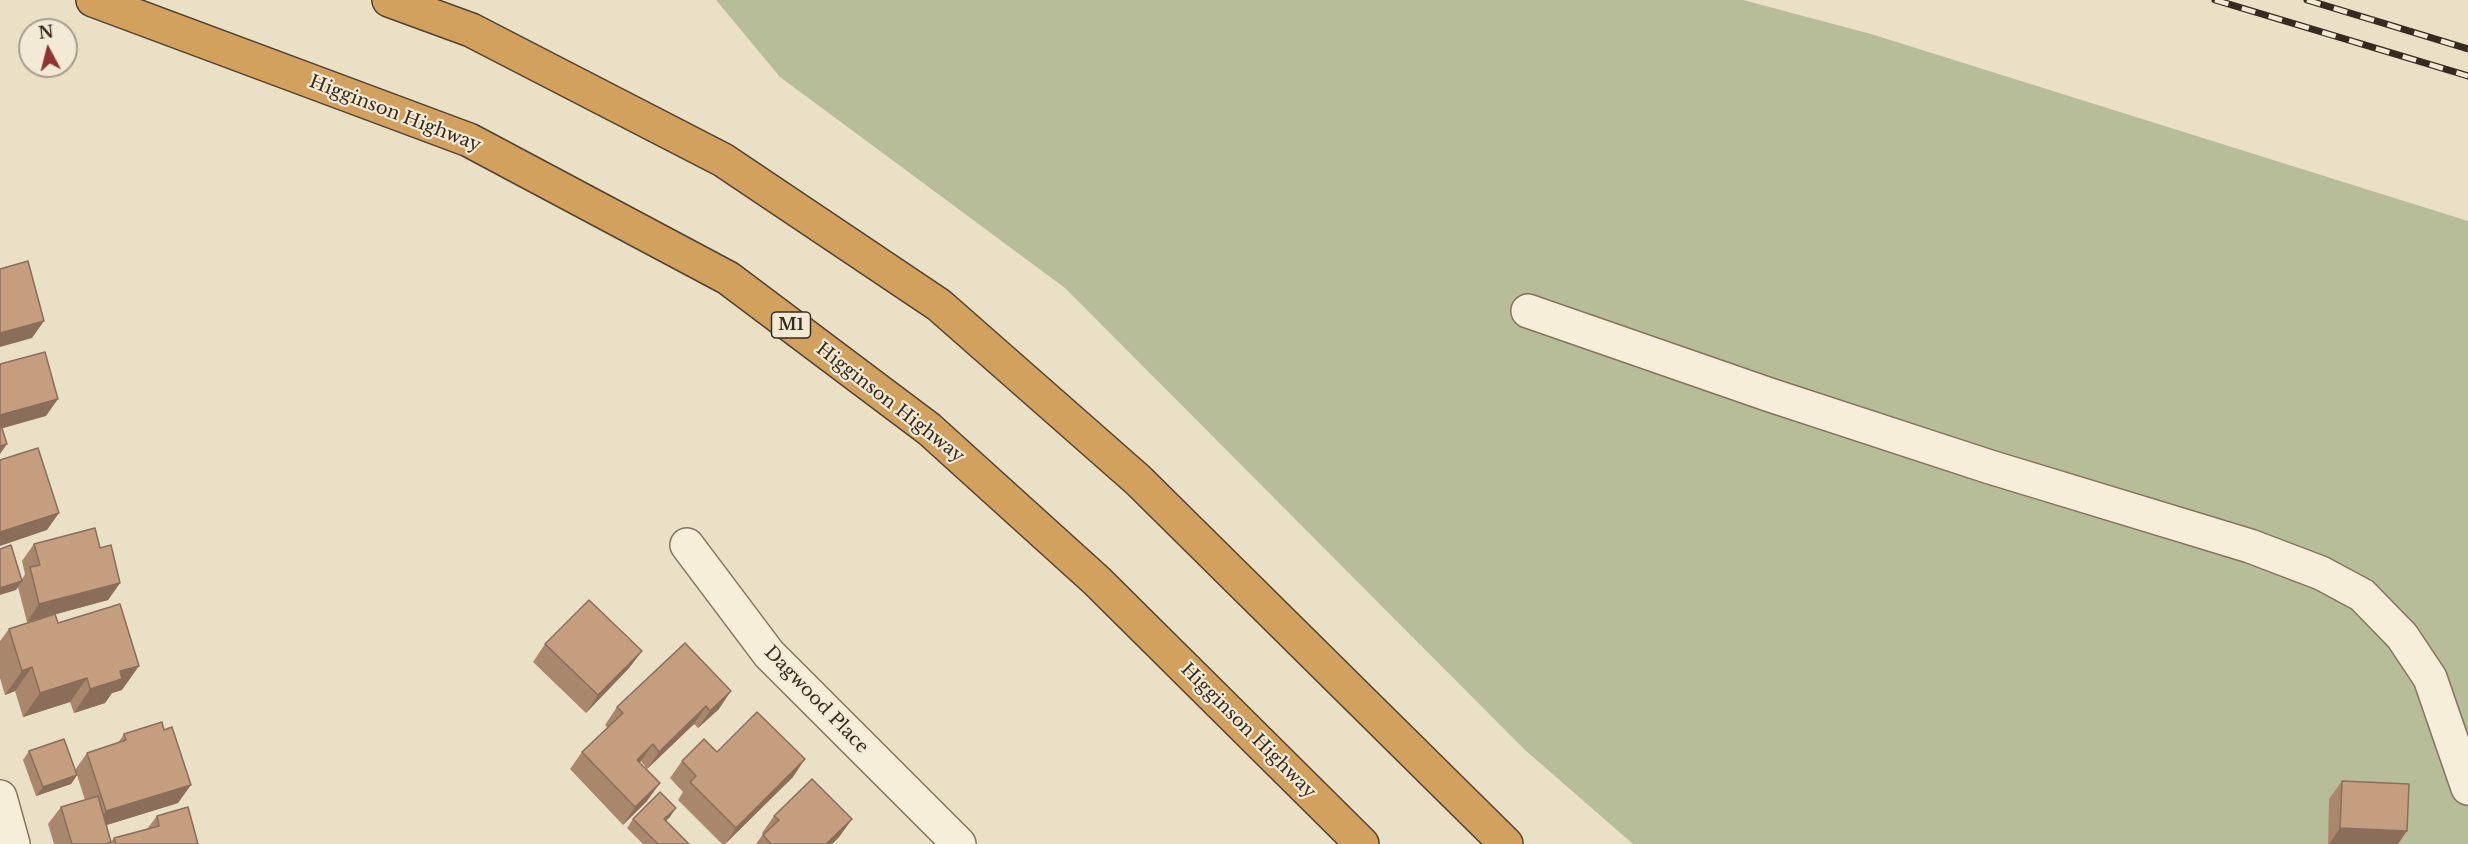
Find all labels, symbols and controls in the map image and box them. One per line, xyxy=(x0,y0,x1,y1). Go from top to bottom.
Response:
north arrow xyxy=(18,18,78,78)
text: N xyxy=(37,21,55,43)
street label: Higginson Highway xyxy=(306,71,484,157)
road number: M1 xyxy=(772,312,810,338)
street label: Higginson Highway xyxy=(812,338,968,468)
street label: Dagwood Place xyxy=(759,642,873,758)
street label: Higginson Highway xyxy=(1176,659,1320,803)

